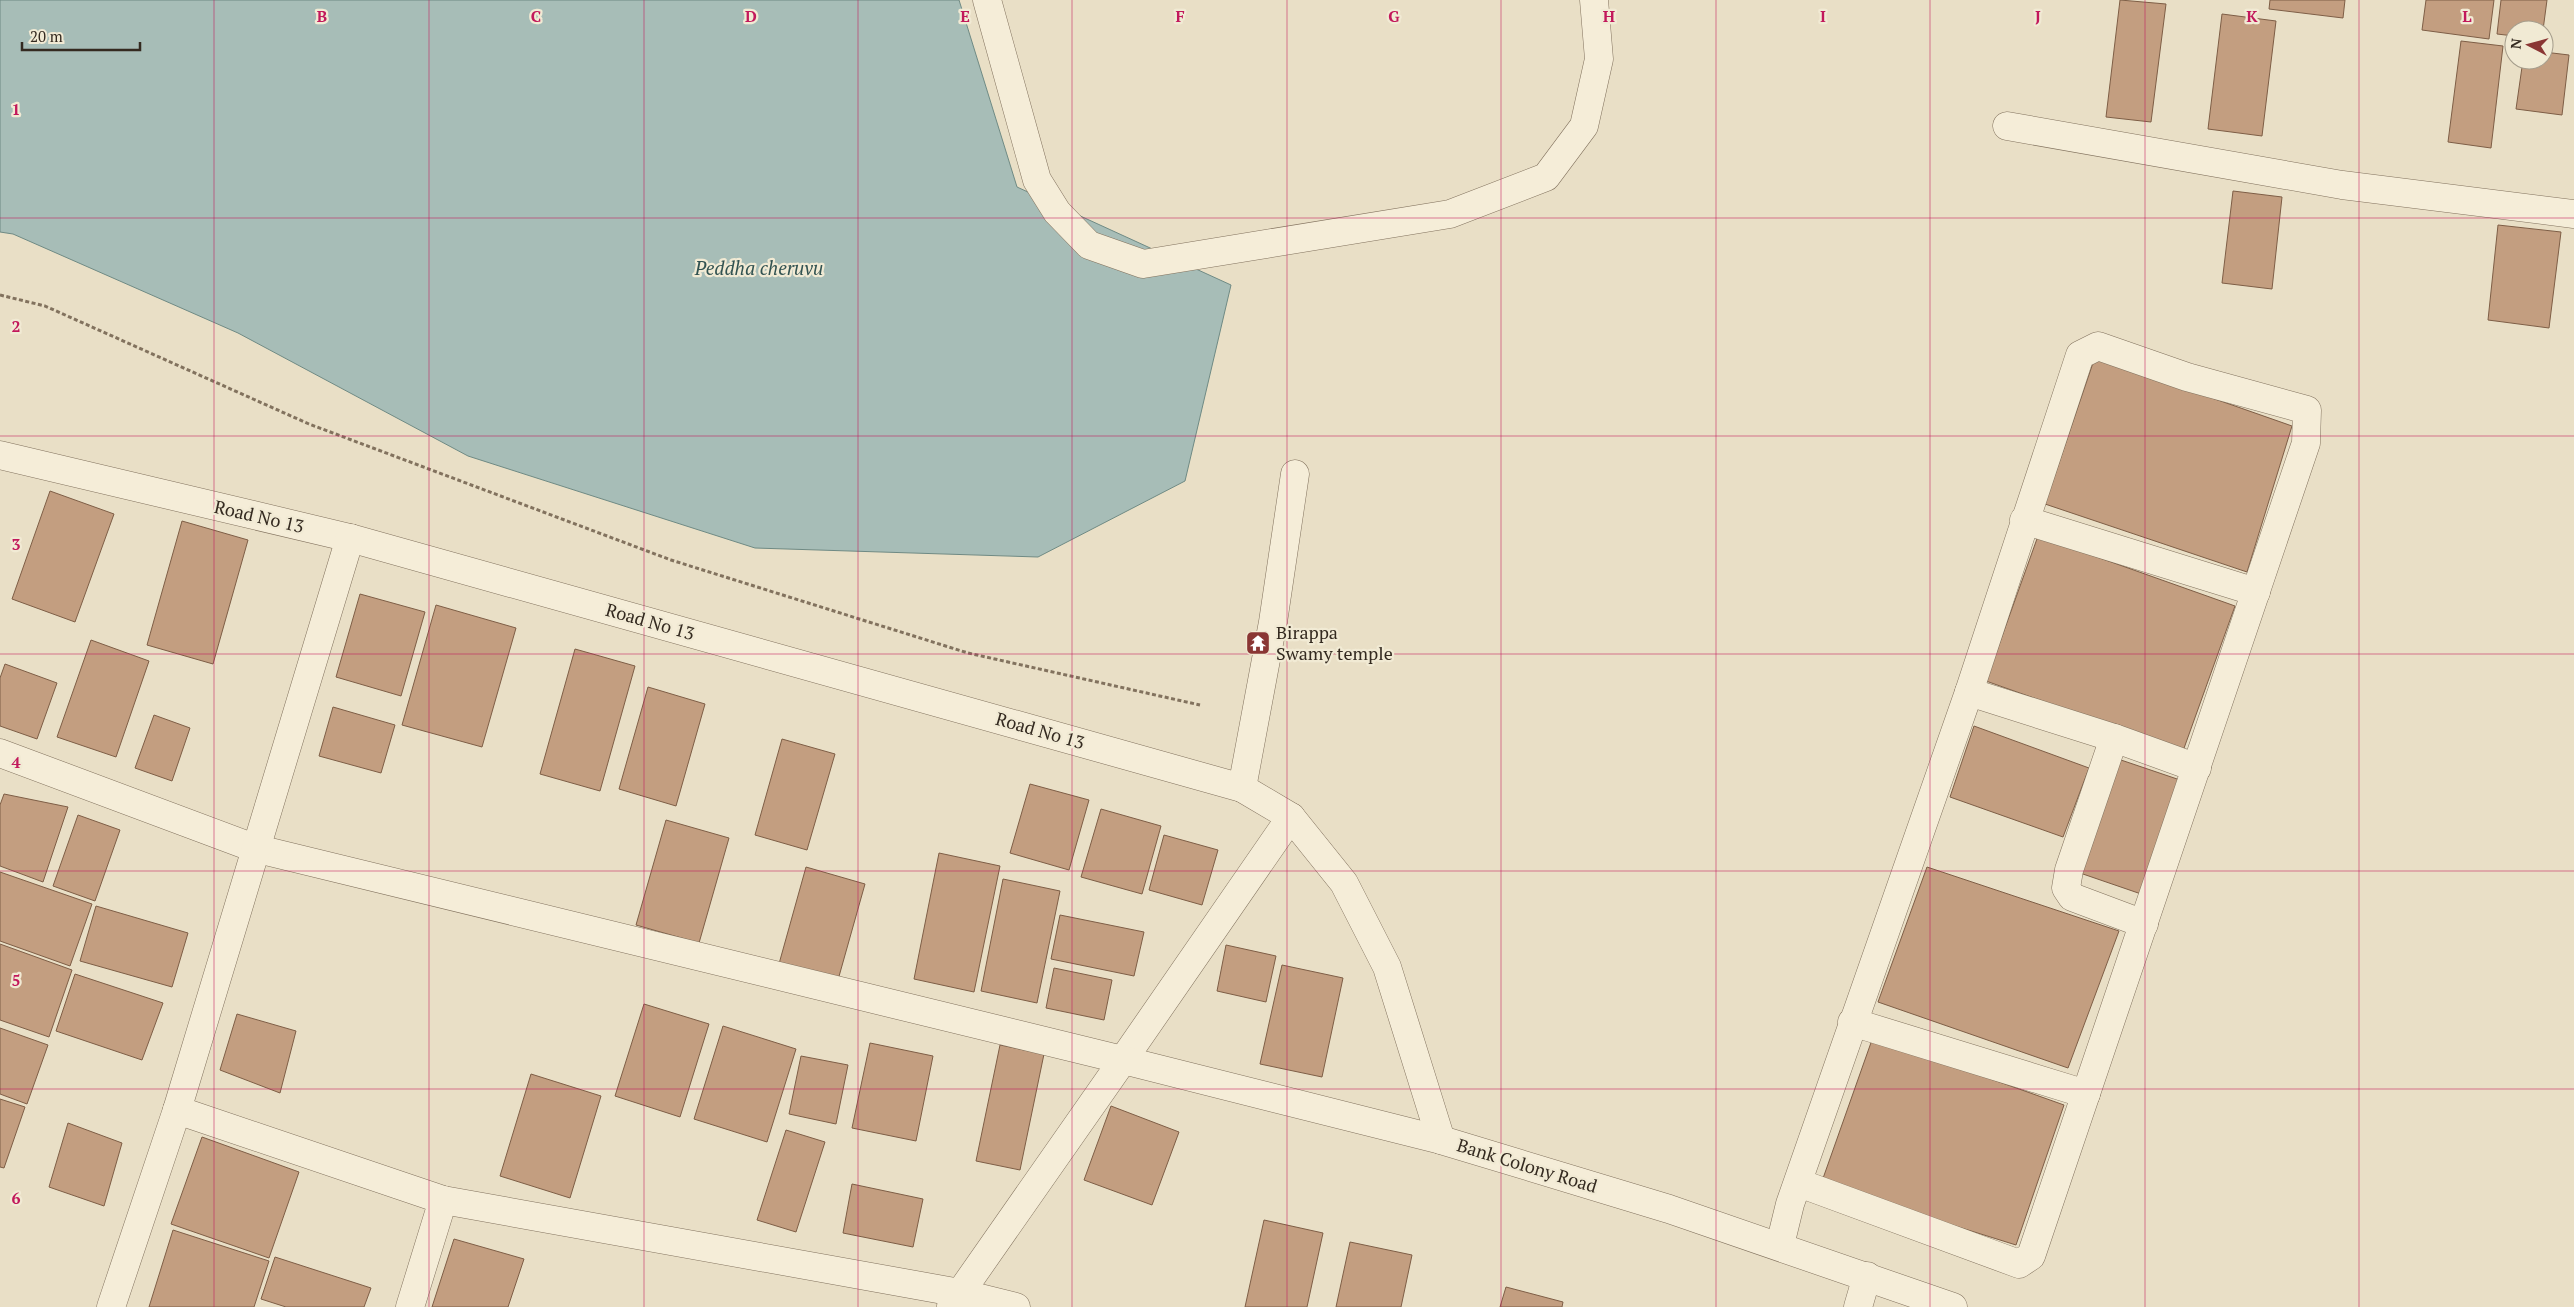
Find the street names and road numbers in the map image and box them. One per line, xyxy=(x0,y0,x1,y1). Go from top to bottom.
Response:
street label: Road No 13 xyxy=(212,494,306,538)
street label: Road No 13 xyxy=(603,597,697,645)
street label: Road No 13 xyxy=(993,706,1087,754)
street label: Bank Colony Road xyxy=(1454,1132,1600,1198)

